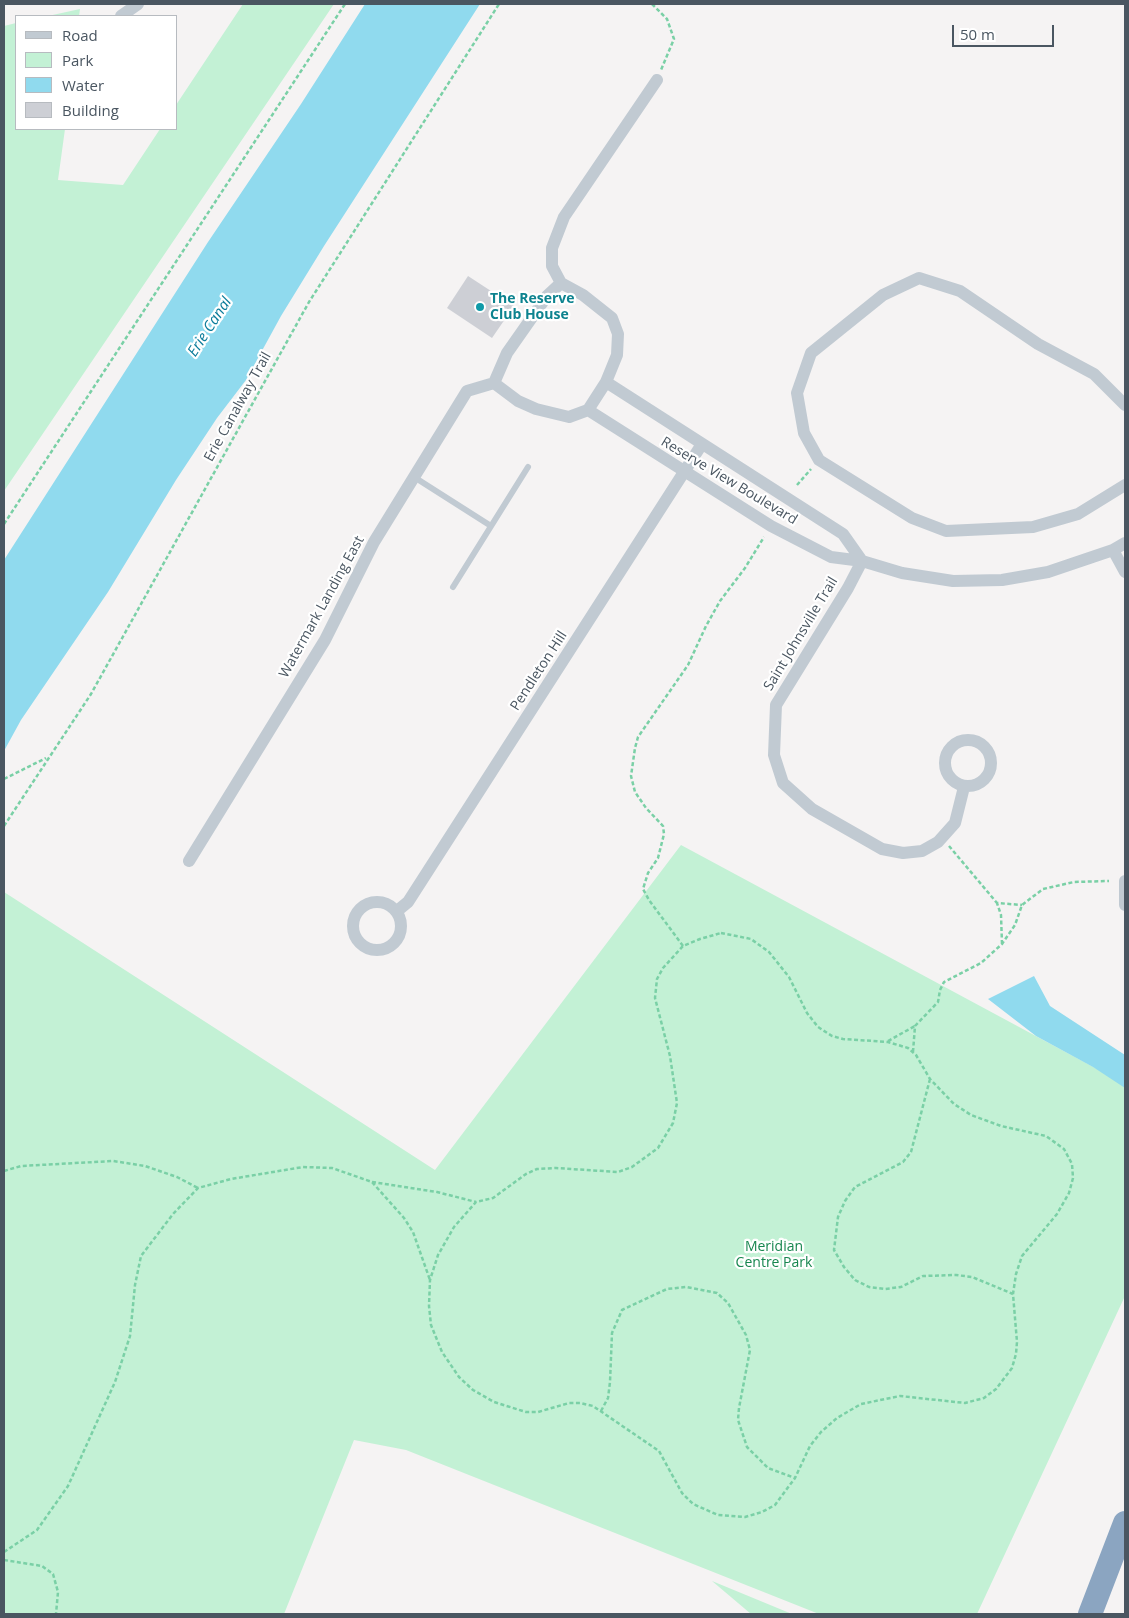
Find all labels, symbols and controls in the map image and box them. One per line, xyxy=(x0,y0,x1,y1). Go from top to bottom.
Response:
legend xyxy=(15,15,178,130)
scale bar xyxy=(954,15,1056,47)
text: 50 m xyxy=(960,24,995,44)
text: Road xyxy=(62,25,98,45)
text: Park xyxy=(62,50,93,70)
text: Water xyxy=(62,75,104,95)
text: Building xyxy=(62,100,119,120)
place label: The Reserve Club House xyxy=(490,291,575,324)
water label: Erie Canal xyxy=(184,294,236,360)
marker: The Reserve Club House xyxy=(474,301,486,313)
street label: Erie Canalway Trail xyxy=(201,349,275,465)
street label: Reserve View Boulevard xyxy=(658,434,800,528)
street label: Watermark Landing East xyxy=(276,533,368,681)
street label: Saint Johnsville Trail xyxy=(760,574,842,694)
street label: Pendleton Hill xyxy=(507,628,571,714)
park label: Meridian Centre Park xyxy=(736,1239,812,1272)

